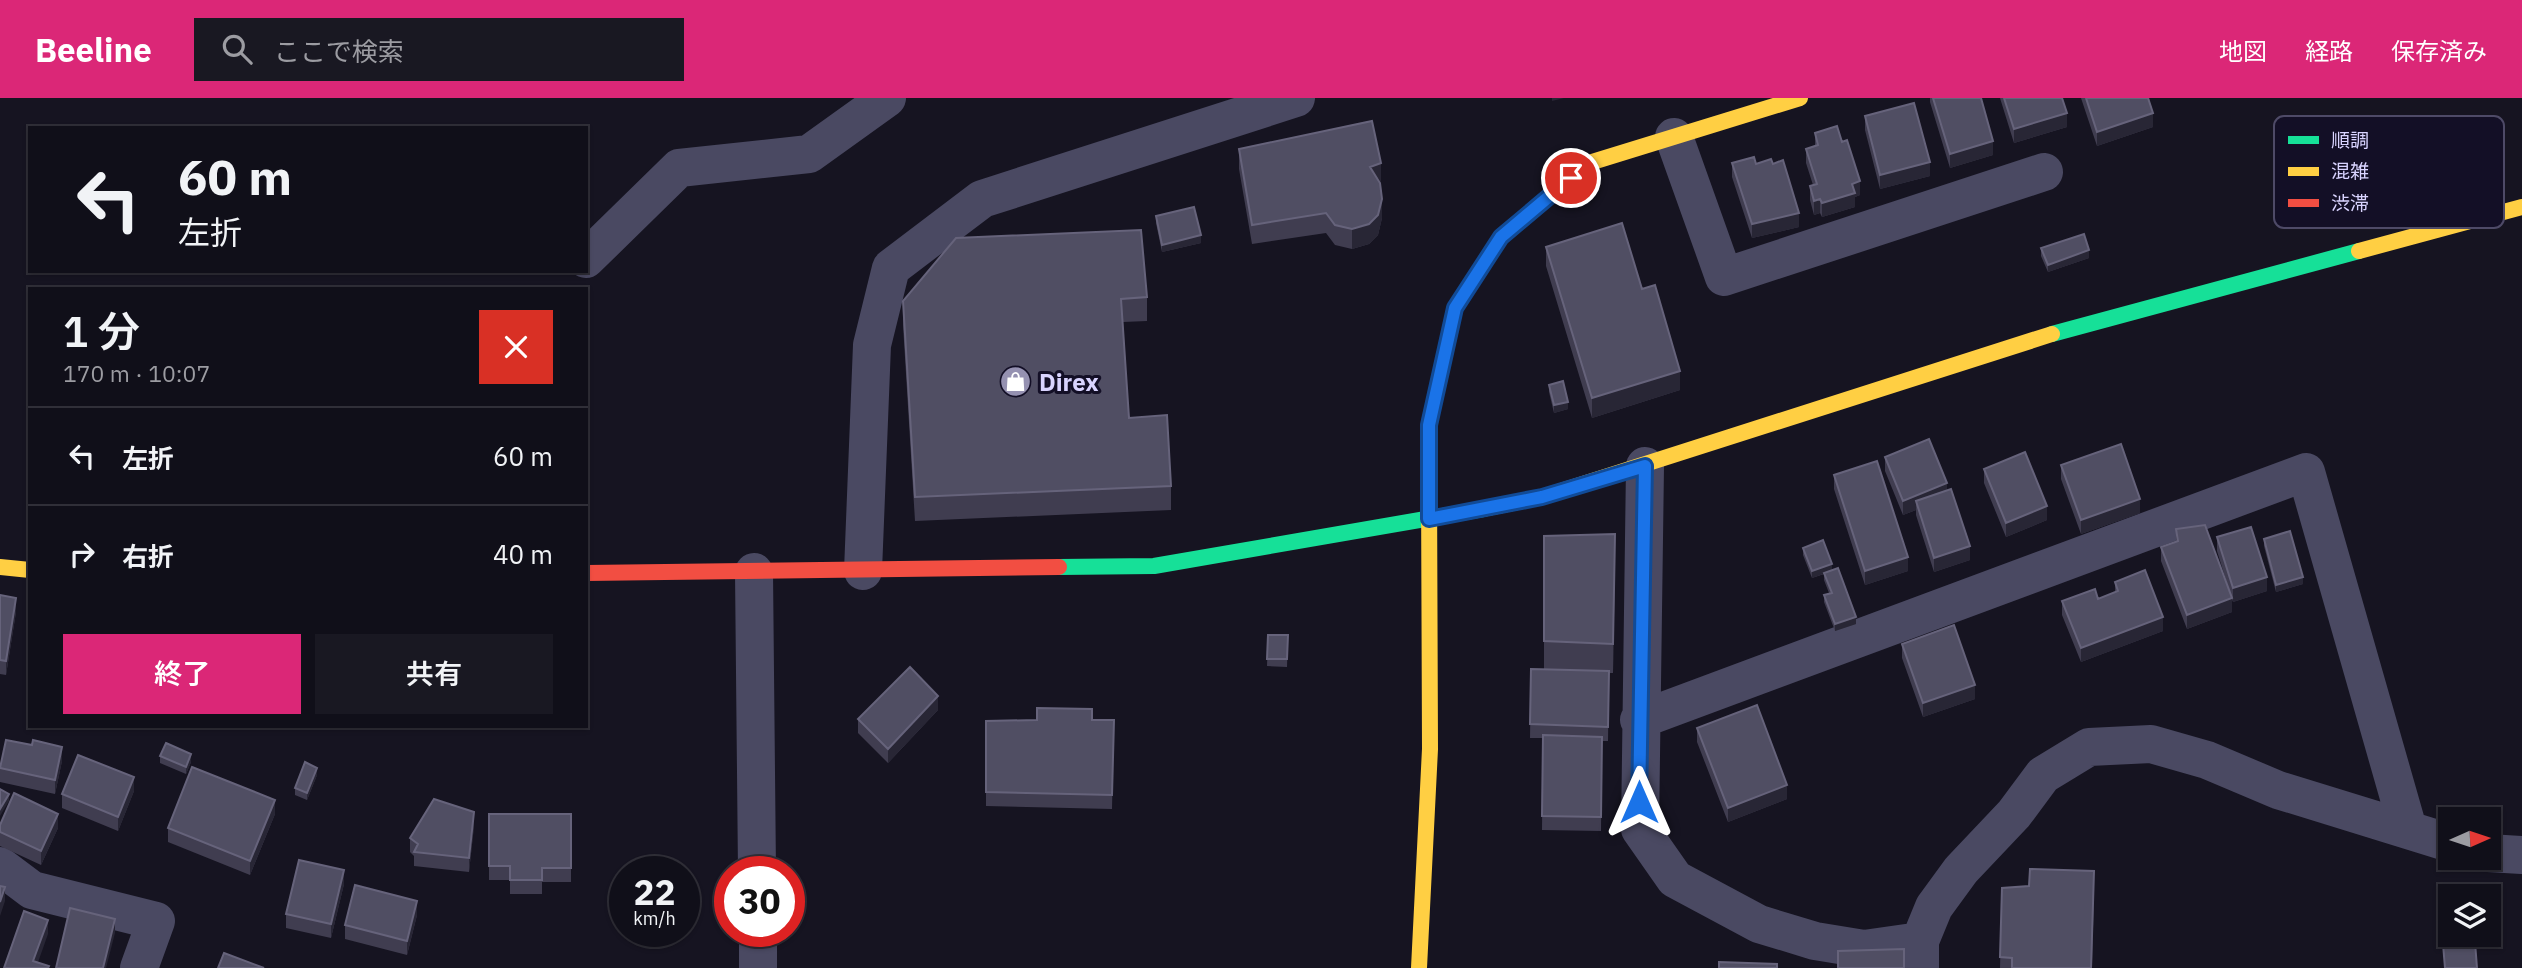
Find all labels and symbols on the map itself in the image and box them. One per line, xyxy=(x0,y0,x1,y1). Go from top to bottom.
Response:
legend xyxy=(2274,116,2504,228)
text: 順調 xyxy=(2331,128,2369,152)
pin xyxy=(1541,148,1601,208)
text: 混雑 xyxy=(2331,159,2369,183)
text: 渋滞 xyxy=(2331,191,2369,215)
shop icon: Direx xyxy=(999,365,1033,399)
place label: Direx xyxy=(1039,366,1099,398)
position arrow xyxy=(1602,765,1676,839)
north arrow xyxy=(2438,807,2501,870)
speed limit sign: 30 xyxy=(714,856,805,947)

